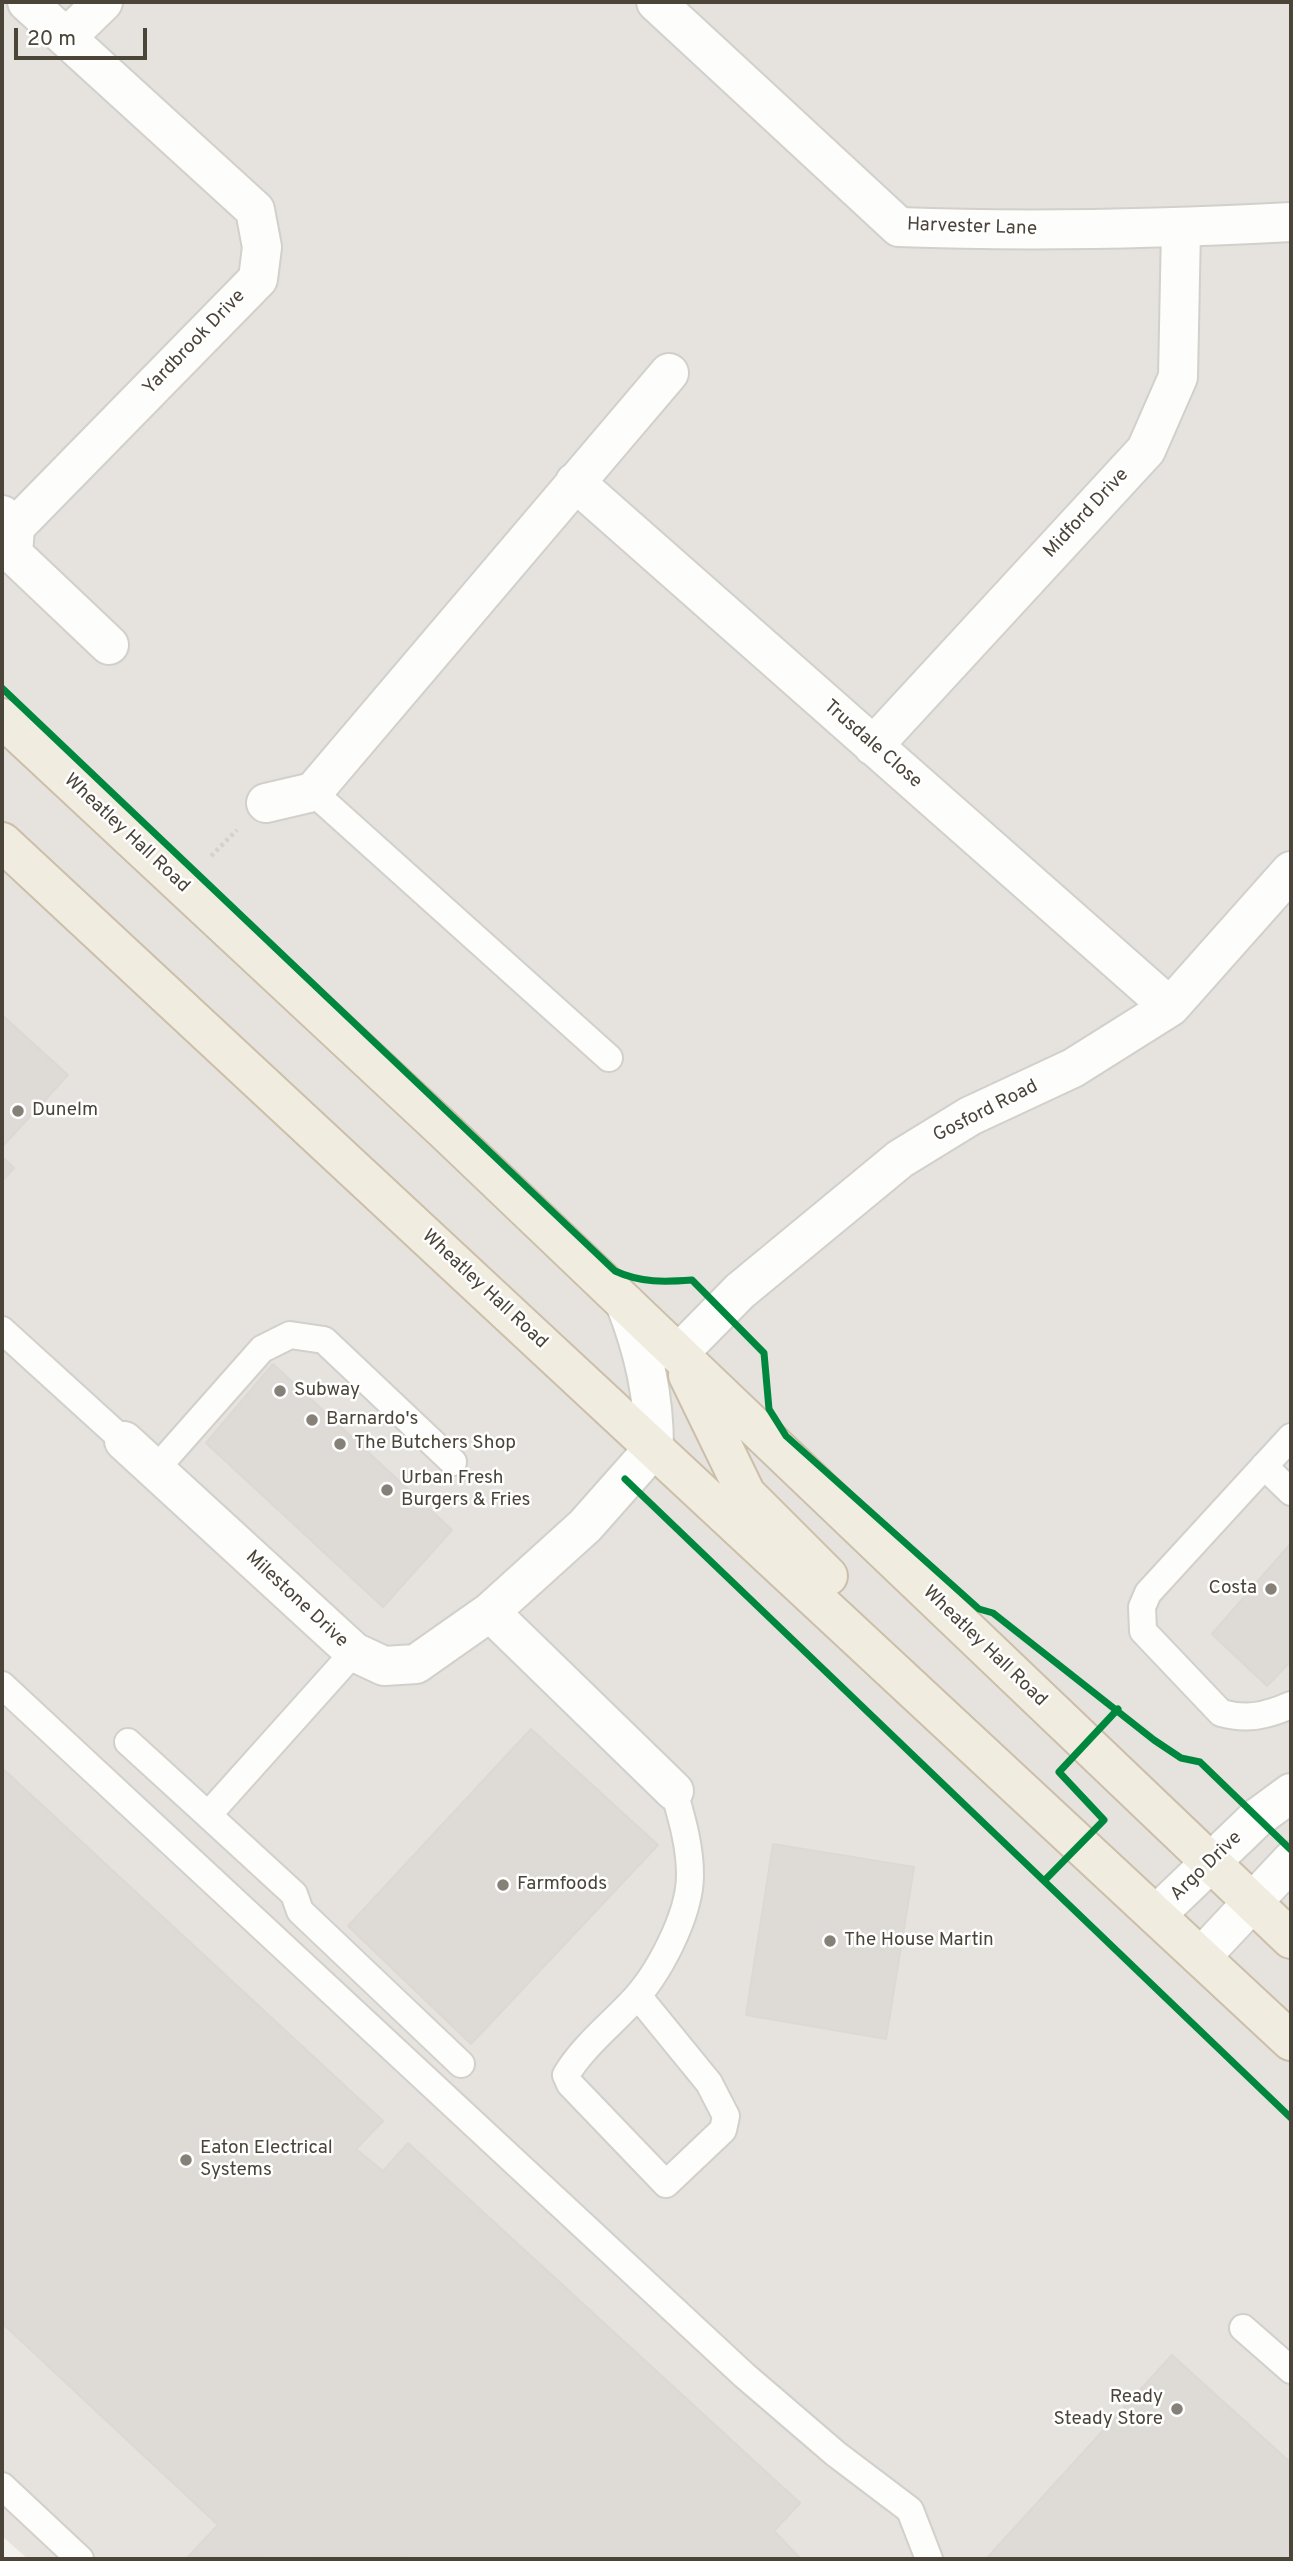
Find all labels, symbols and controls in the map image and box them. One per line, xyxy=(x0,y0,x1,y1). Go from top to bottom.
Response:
scale bar xyxy=(18,14,150,58)
text: 20 m xyxy=(27,26,76,53)
street label: Harvester Lane xyxy=(907,214,1037,242)
street label: Yardbrook Drive xyxy=(139,286,251,400)
street label: Midford Drive xyxy=(1040,464,1134,564)
street label: Trusdale Close xyxy=(818,696,926,794)
street label: Wheatley Hall Road xyxy=(58,770,194,898)
street label: Gosford Road xyxy=(930,1076,1042,1148)
place label: Dunelm xyxy=(32,1100,98,1122)
marker: Dunelm xyxy=(10,1103,26,1119)
street label: Wheatley Hall Road xyxy=(416,1226,552,1354)
place label: Subway xyxy=(294,1380,360,1402)
marker: Subway xyxy=(272,1383,288,1399)
place label: Barnardo's xyxy=(326,1409,418,1431)
marker: Barnardo's xyxy=(304,1412,320,1428)
place label: The Butchers Shop xyxy=(354,1433,516,1455)
marker: The Butchers Shop xyxy=(332,1436,348,1452)
place label: Urban Fresh Burgers & Fries xyxy=(401,1468,530,1512)
marker: Urban Fresh Burgers & Fries xyxy=(379,1482,395,1498)
street label: Milestone Drive xyxy=(240,1547,352,1653)
place label: Costa xyxy=(1208,1578,1257,1600)
marker: Costa xyxy=(1263,1581,1279,1597)
street label: Wheatley Hall Road xyxy=(917,1582,1051,1712)
street label: Argo Drive xyxy=(1167,1827,1247,1907)
place label: Farmfoods xyxy=(517,1874,607,1896)
marker: Farmfoods xyxy=(495,1877,511,1893)
place label: The House Martin xyxy=(844,1930,994,1952)
marker: The House Martin xyxy=(822,1933,838,1949)
place label: Eaton Electrical Systems xyxy=(200,2138,333,2182)
marker: Eaton Electrical Systems xyxy=(178,2152,194,2168)
place label: Ready Steady Store xyxy=(1053,2387,1163,2431)
marker: Ready Steady Store xyxy=(1169,2401,1185,2417)

